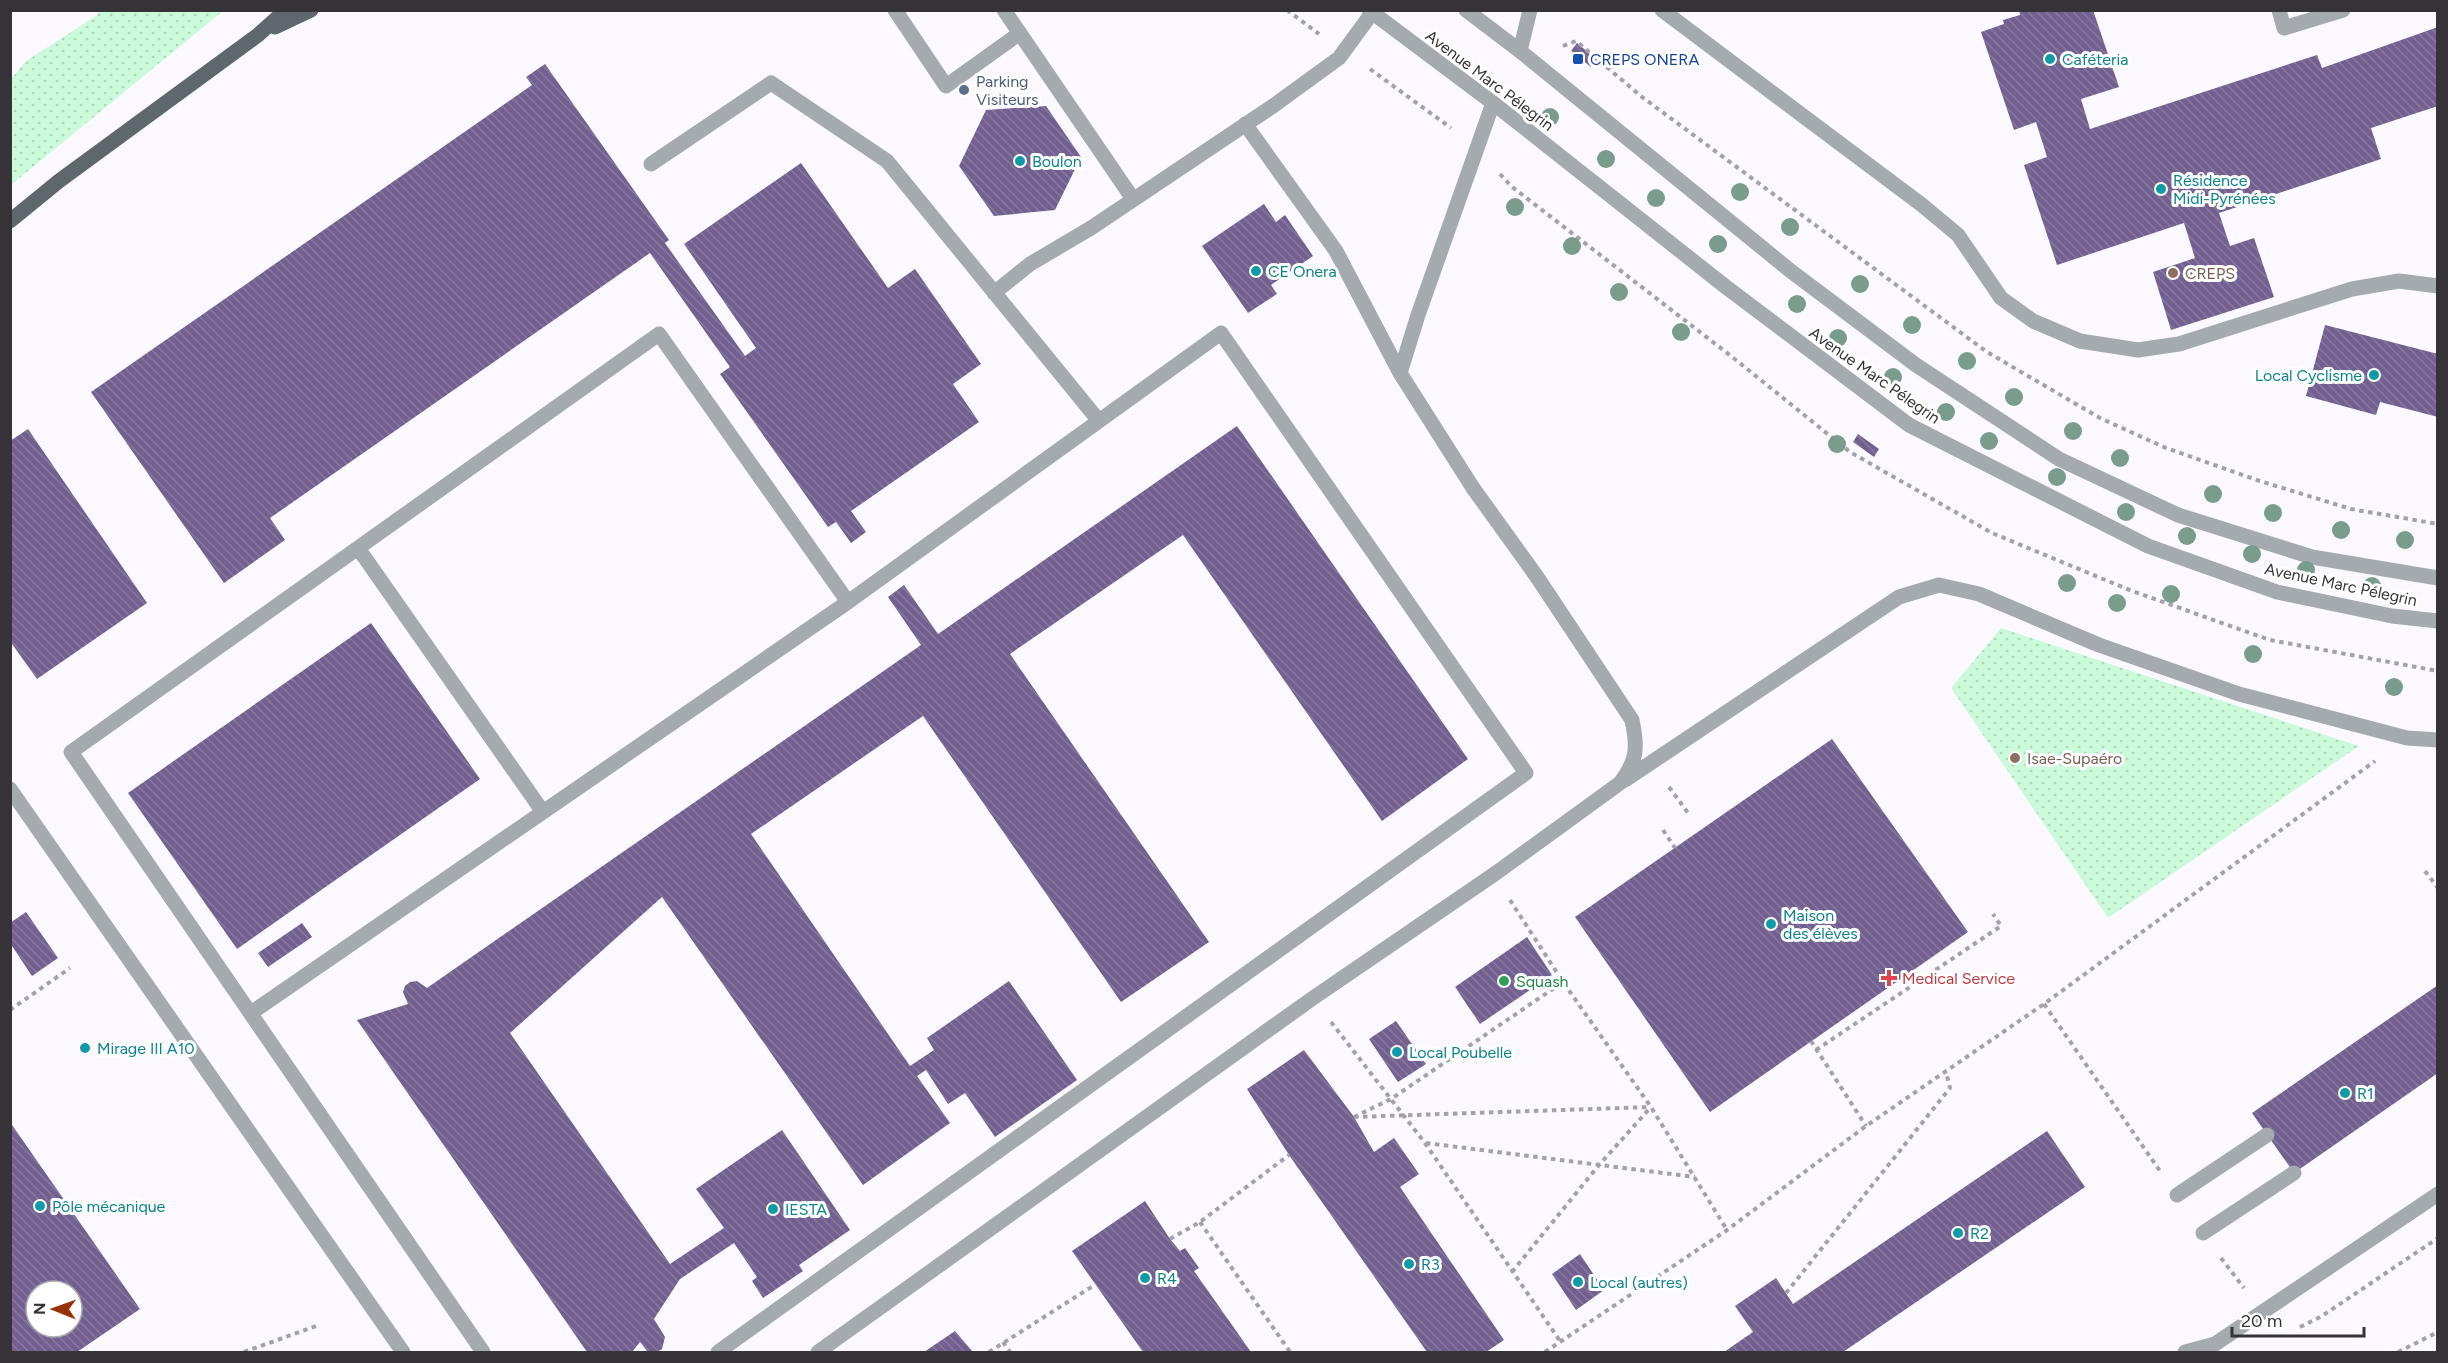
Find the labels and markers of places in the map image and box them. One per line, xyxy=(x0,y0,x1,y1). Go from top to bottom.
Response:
place label: CREPS ONERA xyxy=(1590,50,1699,69)
place label: Caféteria xyxy=(2062,50,2128,69)
marker: CREPS ONERA xyxy=(1571,52,1585,66)
marker: Caféteria xyxy=(2043,52,2057,66)
place label: Parking Visiteurs xyxy=(976,72,1039,109)
marker: Parking Visiteurs xyxy=(957,83,971,97)
place label: Boulon xyxy=(1032,152,1082,171)
marker: Boulon xyxy=(1013,154,1027,168)
place label: Résidence Midi-Pyrénées xyxy=(2173,171,2276,208)
marker: Résidence Midi-Pyrénées xyxy=(2154,182,2168,196)
place label: CE Onera xyxy=(1268,262,1337,281)
marker: CE Onera xyxy=(1249,264,1263,278)
place label: CREPS xyxy=(2185,264,2235,283)
marker: CREPS xyxy=(2166,266,2180,280)
place label: Local Cyclisme xyxy=(2255,366,2362,385)
marker: Local Cyclisme xyxy=(2367,368,2381,382)
place label: Isae-Supaéro xyxy=(2027,749,2122,768)
marker: Isae-Supaéro xyxy=(2008,751,2022,765)
place label: Maison des élèves xyxy=(1783,906,1858,943)
marker: Maison des élèves xyxy=(1764,917,1778,931)
marker: Medical Service xyxy=(1880,969,1898,987)
place label: Medical Service xyxy=(1902,969,2015,988)
place label: Squash xyxy=(1516,972,1569,991)
marker: Squash xyxy=(1497,974,1511,988)
place label: Mirage III A10 xyxy=(97,1039,195,1058)
marker: Mirage III A10 xyxy=(78,1041,92,1055)
place label: Local Poubelle xyxy=(1409,1043,1512,1062)
marker: Local Poubelle xyxy=(1390,1045,1404,1059)
place label: R1 xyxy=(2357,1084,2374,1103)
marker: R1 xyxy=(2338,1086,2352,1100)
place label: Pôle mécanique xyxy=(52,1197,166,1216)
marker: Pôle mécanique xyxy=(33,1199,47,1213)
place label: IESTA xyxy=(785,1200,827,1219)
marker: IESTA xyxy=(766,1202,780,1216)
place label: R2 xyxy=(1970,1224,1989,1243)
marker: R2 xyxy=(1951,1226,1965,1240)
place label: R3 xyxy=(1421,1255,1440,1274)
marker: R3 xyxy=(1402,1257,1416,1271)
place label: R4 xyxy=(1157,1269,1177,1288)
marker: R4 xyxy=(1138,1271,1152,1285)
place label: Local (autres) xyxy=(1590,1273,1688,1292)
marker: Local (autres) xyxy=(1571,1275,1585,1289)

